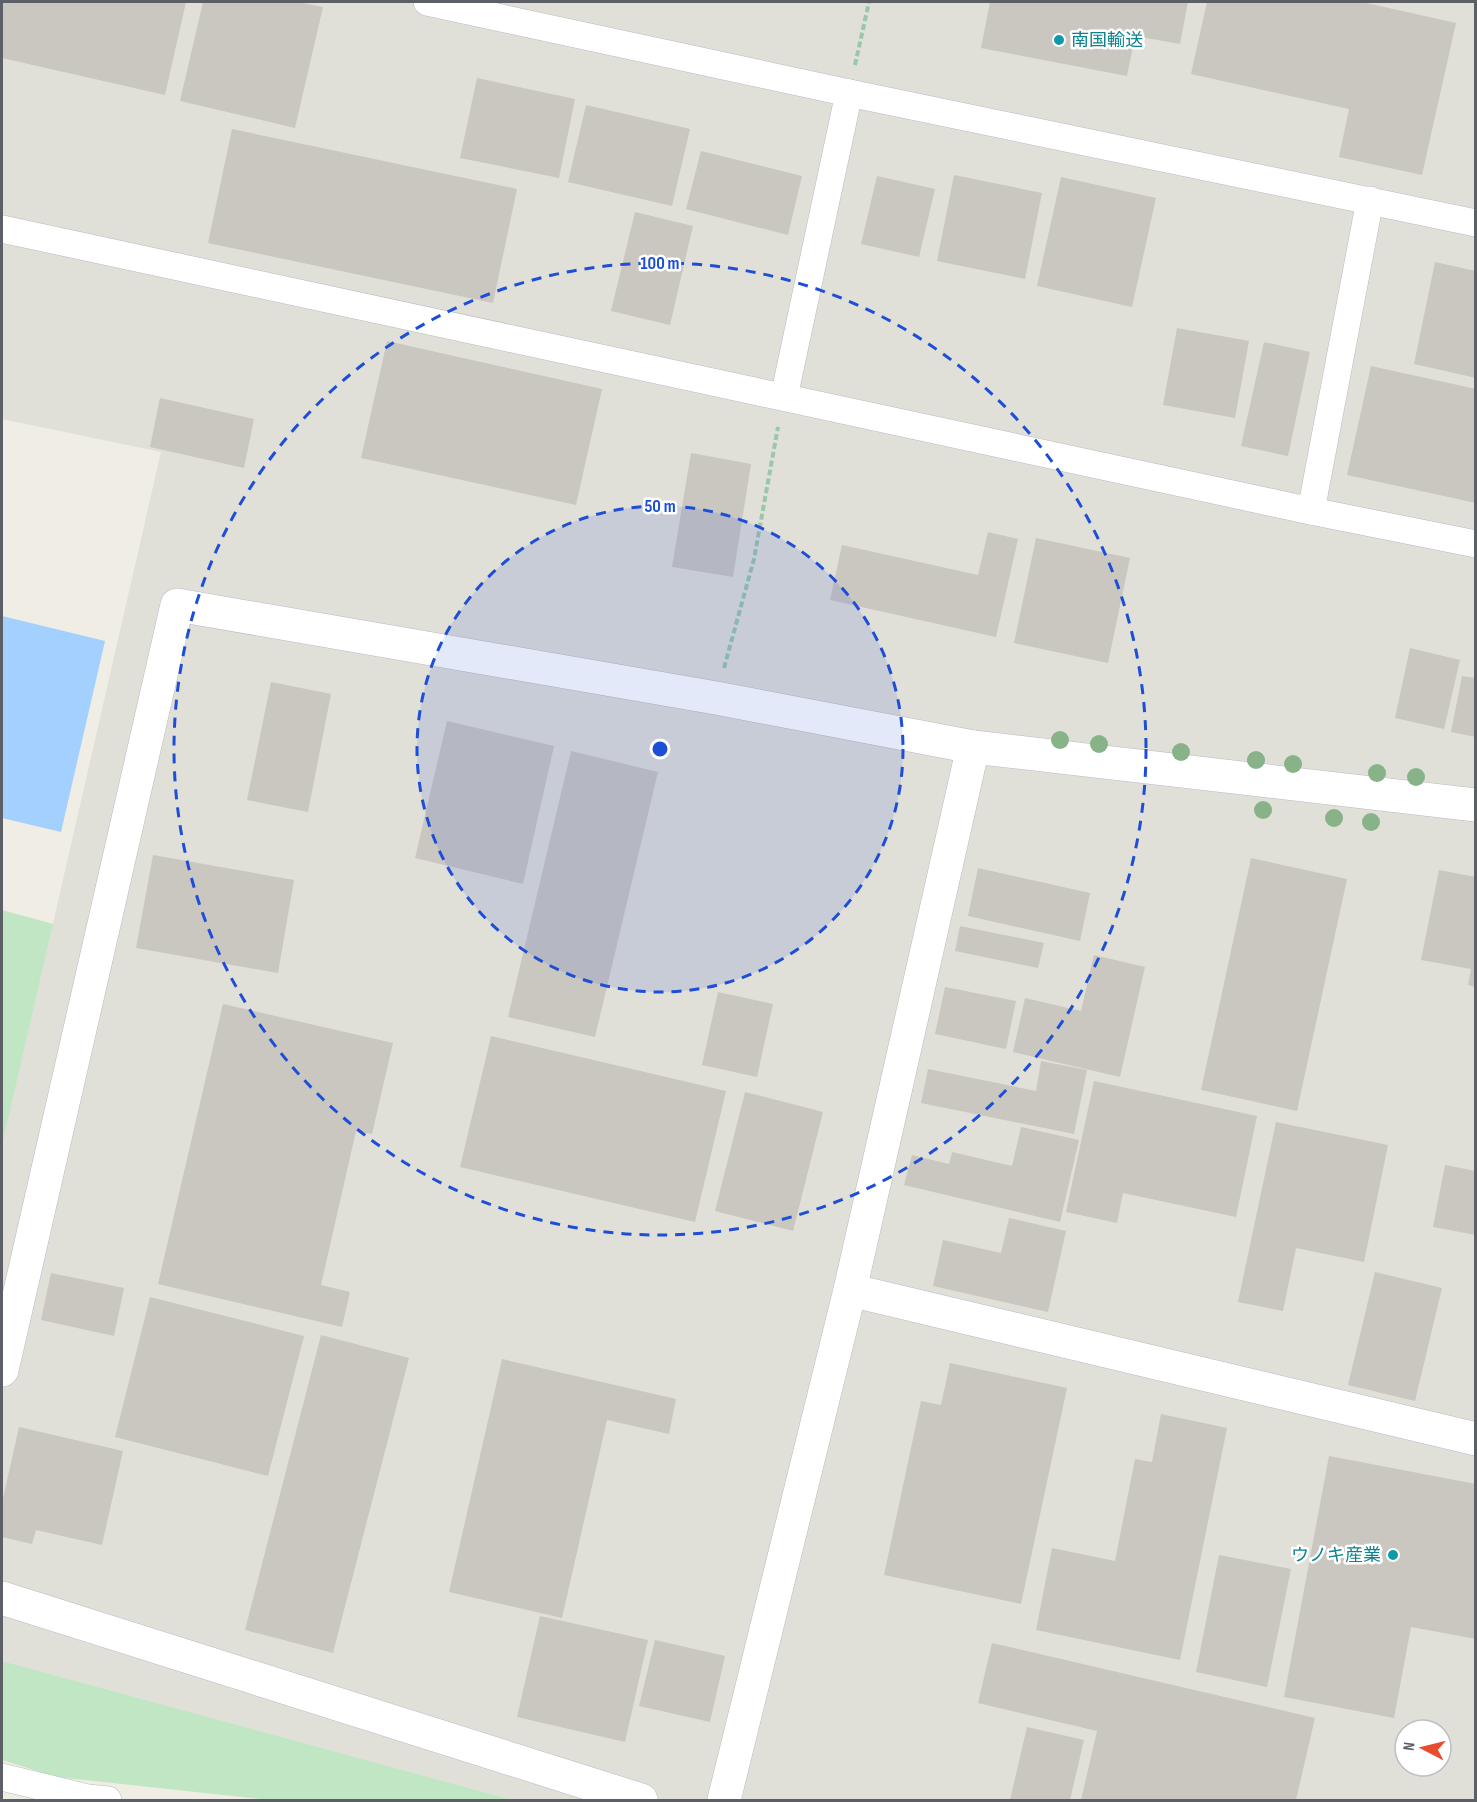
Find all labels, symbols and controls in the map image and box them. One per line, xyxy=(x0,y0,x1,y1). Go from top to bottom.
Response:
place label: 南国輸送 xyxy=(1071,30,1143,51)
marker: 南国輸送 xyxy=(1052,33,1066,47)
text: 100 m xyxy=(641,253,680,274)
text: 50 m xyxy=(644,496,676,517)
centre of rings xyxy=(650,739,670,759)
place label: ウノキ産業 xyxy=(1291,1545,1381,1566)
marker: ウノキ産業 xyxy=(1386,1548,1400,1562)
north arrow xyxy=(1393,1718,1453,1778)
text: N xyxy=(1400,1741,1420,1752)

